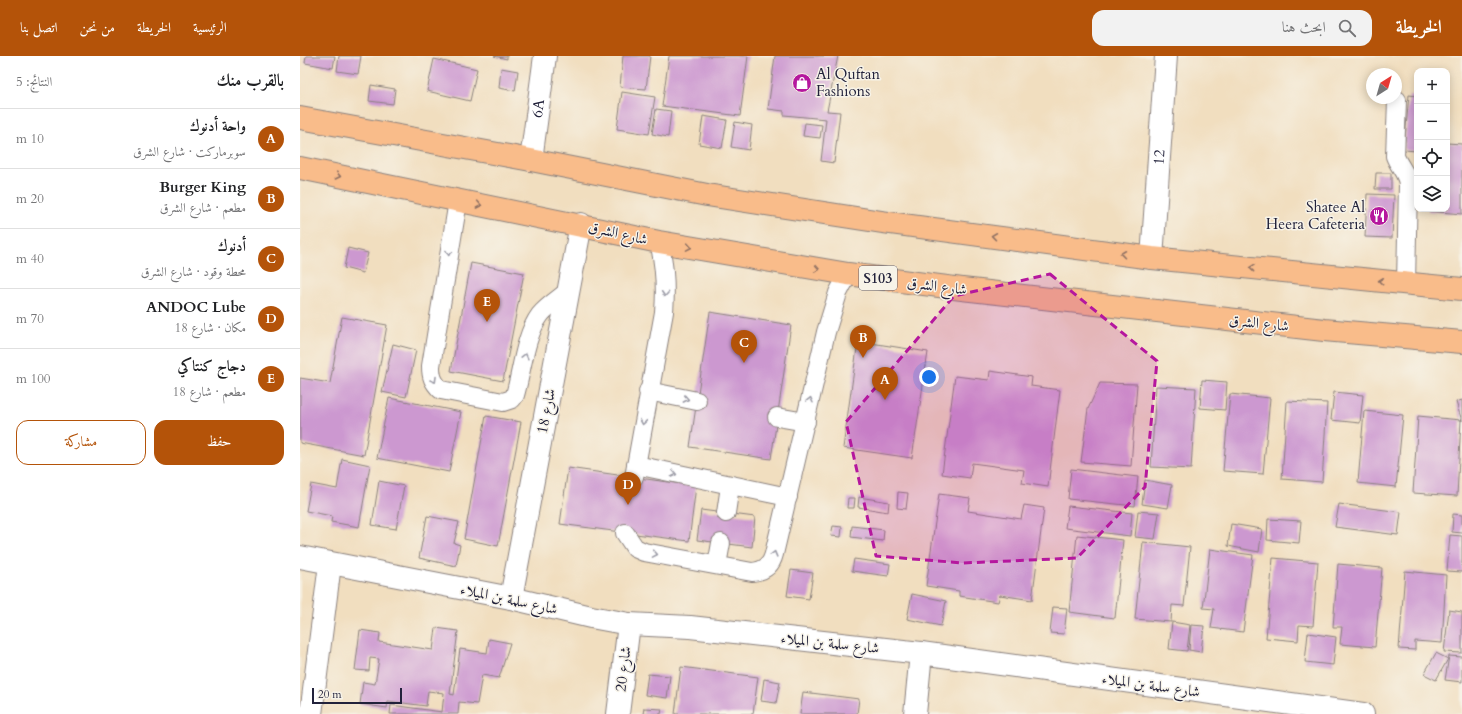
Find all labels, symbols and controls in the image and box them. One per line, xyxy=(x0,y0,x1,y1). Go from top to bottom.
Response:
search box xyxy=(1092,10,1372,46)
text: الخريطة xyxy=(1396,14,1442,40)
text: ابحث هنا xyxy=(1282,17,1326,37)
icon: search xyxy=(1336,17,1358,39)
text: اتصل بنا xyxy=(20,18,58,37)
text: من نحن xyxy=(80,18,115,37)
text: الخريطة xyxy=(137,18,171,37)
text: الرئيسية xyxy=(193,18,227,37)
place label: Al Quftan Fashions xyxy=(816,64,880,101)
north arrow xyxy=(1366,68,1402,104)
map controls xyxy=(1414,68,1450,212)
button: + xyxy=(1414,68,1450,104)
text: بالقرب منك xyxy=(217,69,284,92)
shop icon: Al Quftan Fashions xyxy=(791,72,813,94)
text: النتائج: 5 xyxy=(16,73,52,91)
street label: 6A xyxy=(527,98,549,119)
button: − xyxy=(1414,104,1450,140)
text: واحة أدنوك xyxy=(190,116,246,136)
text: 10 m xyxy=(16,130,44,148)
text: A xyxy=(266,130,276,148)
button: locate xyxy=(1414,140,1450,176)
text: سوبرماركت · شارع الشرق xyxy=(133,143,246,161)
street label: 12 xyxy=(1148,149,1170,166)
one-way arrow xyxy=(335,172,341,180)
button: layers xyxy=(1414,176,1450,212)
text: Burger King xyxy=(159,177,246,197)
text: 20 m xyxy=(16,190,44,208)
text: B xyxy=(266,190,276,208)
place label: Shatee Al Heera Cafeteria xyxy=(1266,197,1366,234)
text: مطعم · شارع الشرق xyxy=(160,199,246,217)
one-way arrow xyxy=(476,200,482,208)
restaurant icon: Shatee Al Heera Cafeteria xyxy=(1368,205,1390,227)
street label: شارع الشرق xyxy=(586,216,650,252)
one-way arrow xyxy=(991,232,997,241)
text: أدنوك xyxy=(218,236,246,256)
one-way arrow xyxy=(686,242,692,251)
text: 40 m xyxy=(16,250,44,268)
text: C xyxy=(266,250,276,268)
one-way arrow xyxy=(446,250,454,256)
one-way arrow xyxy=(1120,250,1126,259)
text: محطة وقود · شارع الشرق xyxy=(141,263,246,281)
one-way arrow xyxy=(814,264,820,273)
one-way arrow xyxy=(1249,264,1255,273)
road number: S103 xyxy=(859,266,897,290)
street label: شارع الشرق xyxy=(906,272,968,303)
one-way arrow xyxy=(1378,277,1384,286)
pin: E xyxy=(474,289,500,322)
one-way arrow xyxy=(661,291,670,297)
text: ANDOC Lube xyxy=(146,297,246,317)
text: 70 m xyxy=(16,310,44,328)
text: D xyxy=(265,310,277,328)
street label: شارع الشرق xyxy=(1228,310,1290,339)
text: مكان · شارع 18 xyxy=(175,319,246,337)
pin: B xyxy=(850,325,876,358)
pin: C xyxy=(731,330,757,363)
one-way arrow xyxy=(520,353,528,359)
text: دجاج كنتاكي xyxy=(177,356,246,376)
pin: A xyxy=(872,367,898,400)
your location xyxy=(919,367,939,387)
text: 100 m xyxy=(16,370,50,388)
text: E xyxy=(267,370,275,388)
one-way arrow xyxy=(430,376,437,383)
text: مطعم · شارع 18 xyxy=(173,383,246,401)
street label: شارع 18 xyxy=(532,387,563,436)
one-way arrow xyxy=(683,395,689,403)
one-way arrow xyxy=(806,397,814,403)
one-way arrow xyxy=(639,419,648,425)
button: مشاركة xyxy=(16,420,146,465)
button: حفظ xyxy=(154,420,284,465)
one-way arrow xyxy=(671,469,677,477)
pin: D xyxy=(615,472,641,505)
one-way arrow xyxy=(652,549,658,558)
one-way arrow xyxy=(769,551,778,558)
street label: شارع سلمة بن الميلاء xyxy=(458,579,559,622)
street label: شارع سلمة بن الميلاء xyxy=(779,628,880,661)
street label: شارع 20 xyxy=(610,645,639,693)
street label: شارع سلمة بن الميلاء xyxy=(1100,668,1201,705)
scale bar xyxy=(312,686,402,705)
text: 20 m xyxy=(318,687,342,702)

